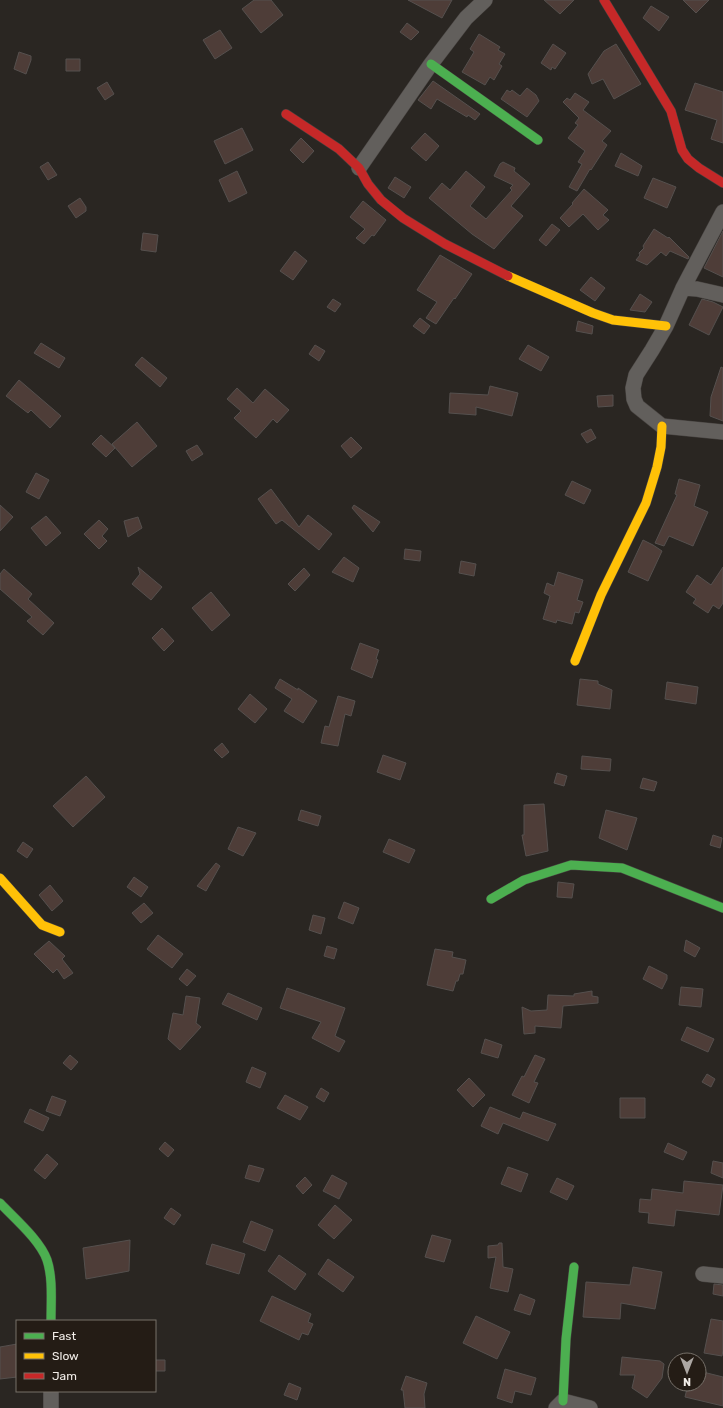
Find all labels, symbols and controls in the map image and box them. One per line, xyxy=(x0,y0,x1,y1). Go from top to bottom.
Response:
legend xyxy=(16,1320,156,1392)
text: Fast xyxy=(52,1329,76,1343)
text: Slow xyxy=(52,1349,79,1363)
north arrow xyxy=(667,1352,707,1392)
text: Jam xyxy=(52,1369,77,1383)
text: N xyxy=(683,1375,691,1388)

